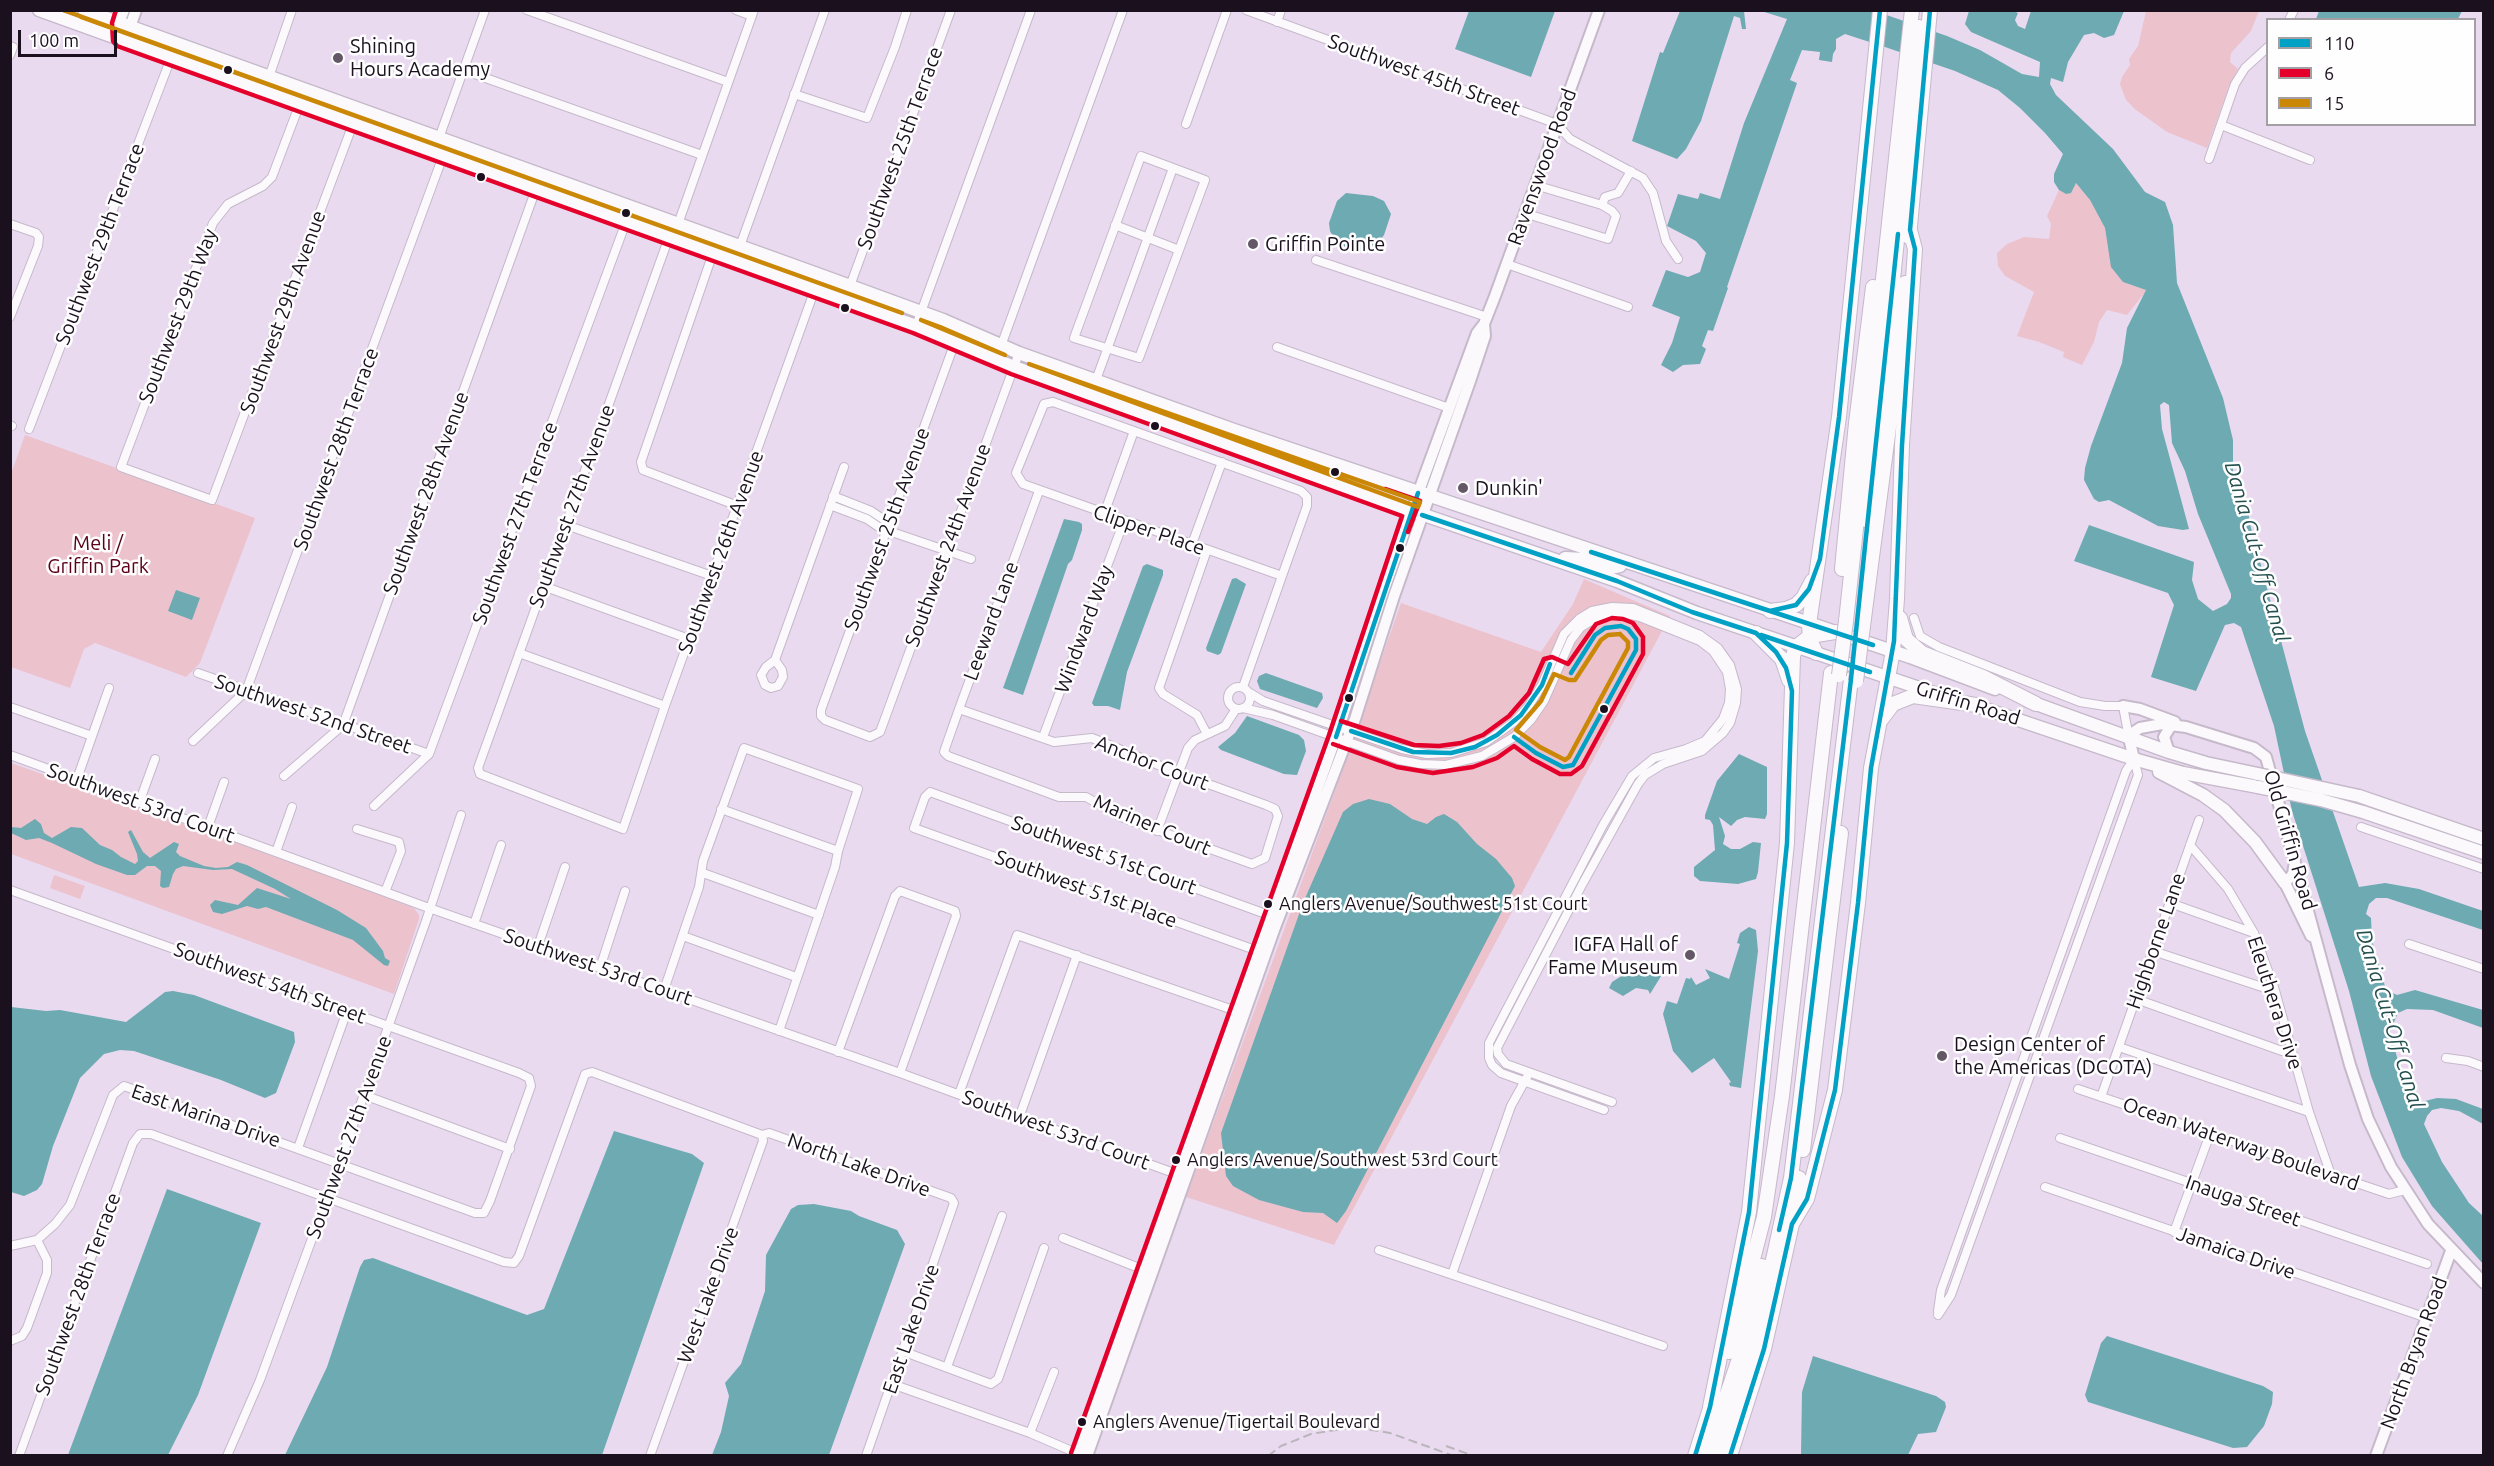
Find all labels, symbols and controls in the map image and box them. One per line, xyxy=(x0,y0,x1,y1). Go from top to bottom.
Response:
scale bar xyxy=(21,18,120,56)
legend xyxy=(2266,18,2476,126)
street label: Southwest 45th Street xyxy=(1325,29,1523,121)
text: 100 m xyxy=(29,30,79,50)
text: 110 xyxy=(2324,33,2354,53)
place label: Shining Hours Academy xyxy=(350,34,490,81)
street label: Southwest 25th Terrace xyxy=(852,43,948,253)
marker: Shining Hours Academy xyxy=(331,51,345,65)
text: 6 xyxy=(2324,63,2334,83)
unlabelled marker xyxy=(222,64,234,76)
street label: Ravenswood Road xyxy=(1503,85,1581,249)
text: 15 xyxy=(2324,93,2344,113)
street label: Southwest 29th Terrace xyxy=(50,140,150,348)
unlabelled marker xyxy=(475,171,487,183)
street label: Southwest 29th Avenue xyxy=(235,207,331,417)
unlabelled marker xyxy=(620,207,632,219)
street label: Southwest 29th Way xyxy=(134,225,222,407)
place label: Griffin Pointe xyxy=(1265,232,1385,256)
marker: Griffin Pointe xyxy=(1246,237,1260,251)
unlabelled marker xyxy=(839,302,851,314)
street label: Southwest 28th Terrace xyxy=(288,344,384,554)
street label: Southwest 28th Avenue xyxy=(378,388,474,598)
street label: Southwest 27th Avenue xyxy=(524,401,620,611)
street label: Southwest 27th Terrace xyxy=(467,418,563,628)
unlabelled marker xyxy=(1149,420,1161,432)
street label: Southwest 25th Avenue xyxy=(839,424,935,634)
street label: Southwest 24th Avenue xyxy=(900,440,996,650)
street label: Southwest 26th Avenue xyxy=(673,447,769,657)
water label: Dania Cut-Off Canal xyxy=(2219,459,2295,645)
unlabelled marker xyxy=(1329,466,1341,478)
place label: Dunkin' xyxy=(1475,476,1543,500)
marker: Dunkin' xyxy=(1456,481,1470,495)
street label: Clipper Place xyxy=(1090,500,1208,560)
park label: Meli / Griffin Park xyxy=(47,531,149,578)
unlabelled marker xyxy=(1394,542,1406,554)
street label: Leeward Lane xyxy=(958,558,1024,684)
street label: Windward Way xyxy=(1050,562,1118,696)
street label: Southwest 52nd Street xyxy=(211,669,415,759)
street label: Griffin Road xyxy=(1913,676,2023,730)
unlabelled marker xyxy=(1343,692,1355,704)
unlabelled marker xyxy=(1598,703,1610,715)
street label: Anchor Court xyxy=(1092,730,1212,796)
street label: Southwest 53rd Court xyxy=(44,758,238,848)
street label: Old Griffin Road xyxy=(2258,767,2322,913)
street label: Mariner Court xyxy=(1090,789,1214,861)
street label: Southwest 51st Court xyxy=(1008,810,1200,900)
street label: Southwest 51st Place xyxy=(992,845,1180,933)
street label: Highborne Lane xyxy=(2121,870,2191,1012)
place label: Anglers Avenue/Southwest 51st Court xyxy=(1279,893,1588,915)
marker: Anglers Avenue/Southwest 51st Court xyxy=(1262,898,1274,910)
street label: Southwest 53rd Court xyxy=(501,923,695,1011)
water label: Dania Cut-Off Canal xyxy=(2351,926,2429,1112)
place label: IGFA Hall of Fame Museum xyxy=(1548,932,1678,979)
street label: Eleuthera Drive xyxy=(2242,933,2308,1073)
street label: Southwest 54th Street xyxy=(171,937,369,1029)
marker: IGFA Hall of Fame Museum xyxy=(1683,948,1697,962)
street label: Southwest 27th Avenue xyxy=(301,1032,397,1242)
place label: Design Center of the Americas (DCOTA) xyxy=(1954,1032,2152,1079)
marker: Design Center of the Americas (DCOTA) xyxy=(1935,1049,1949,1063)
street label: East Marina Drive xyxy=(128,1079,284,1153)
street label: Southwest 53rd Court xyxy=(959,1085,1153,1175)
street label: Ocean Waterway Boulevard xyxy=(2120,1092,2362,1196)
street label: North Lake Drive xyxy=(784,1128,934,1202)
place label: Anglers Avenue/Southwest 53rd Court xyxy=(1187,1149,1498,1171)
marker: Anglers Avenue/Southwest 53rd Court xyxy=(1170,1154,1182,1166)
street label: Inauga Street xyxy=(2182,1170,2304,1232)
street label: Southwest 28th Terrace xyxy=(30,1189,126,1399)
street label: Jamaica Drive xyxy=(2174,1221,2298,1285)
street label: West Lake Drive xyxy=(672,1223,744,1367)
street label: East Lake Drive xyxy=(878,1261,944,1397)
street label: North Bryan Road xyxy=(2375,1274,2453,1432)
place label: Anglers Avenue/Tigertail Boulevard xyxy=(1093,1411,1380,1433)
marker: Anglers Avenue/Tigertail Boulevard xyxy=(1076,1416,1088,1428)

